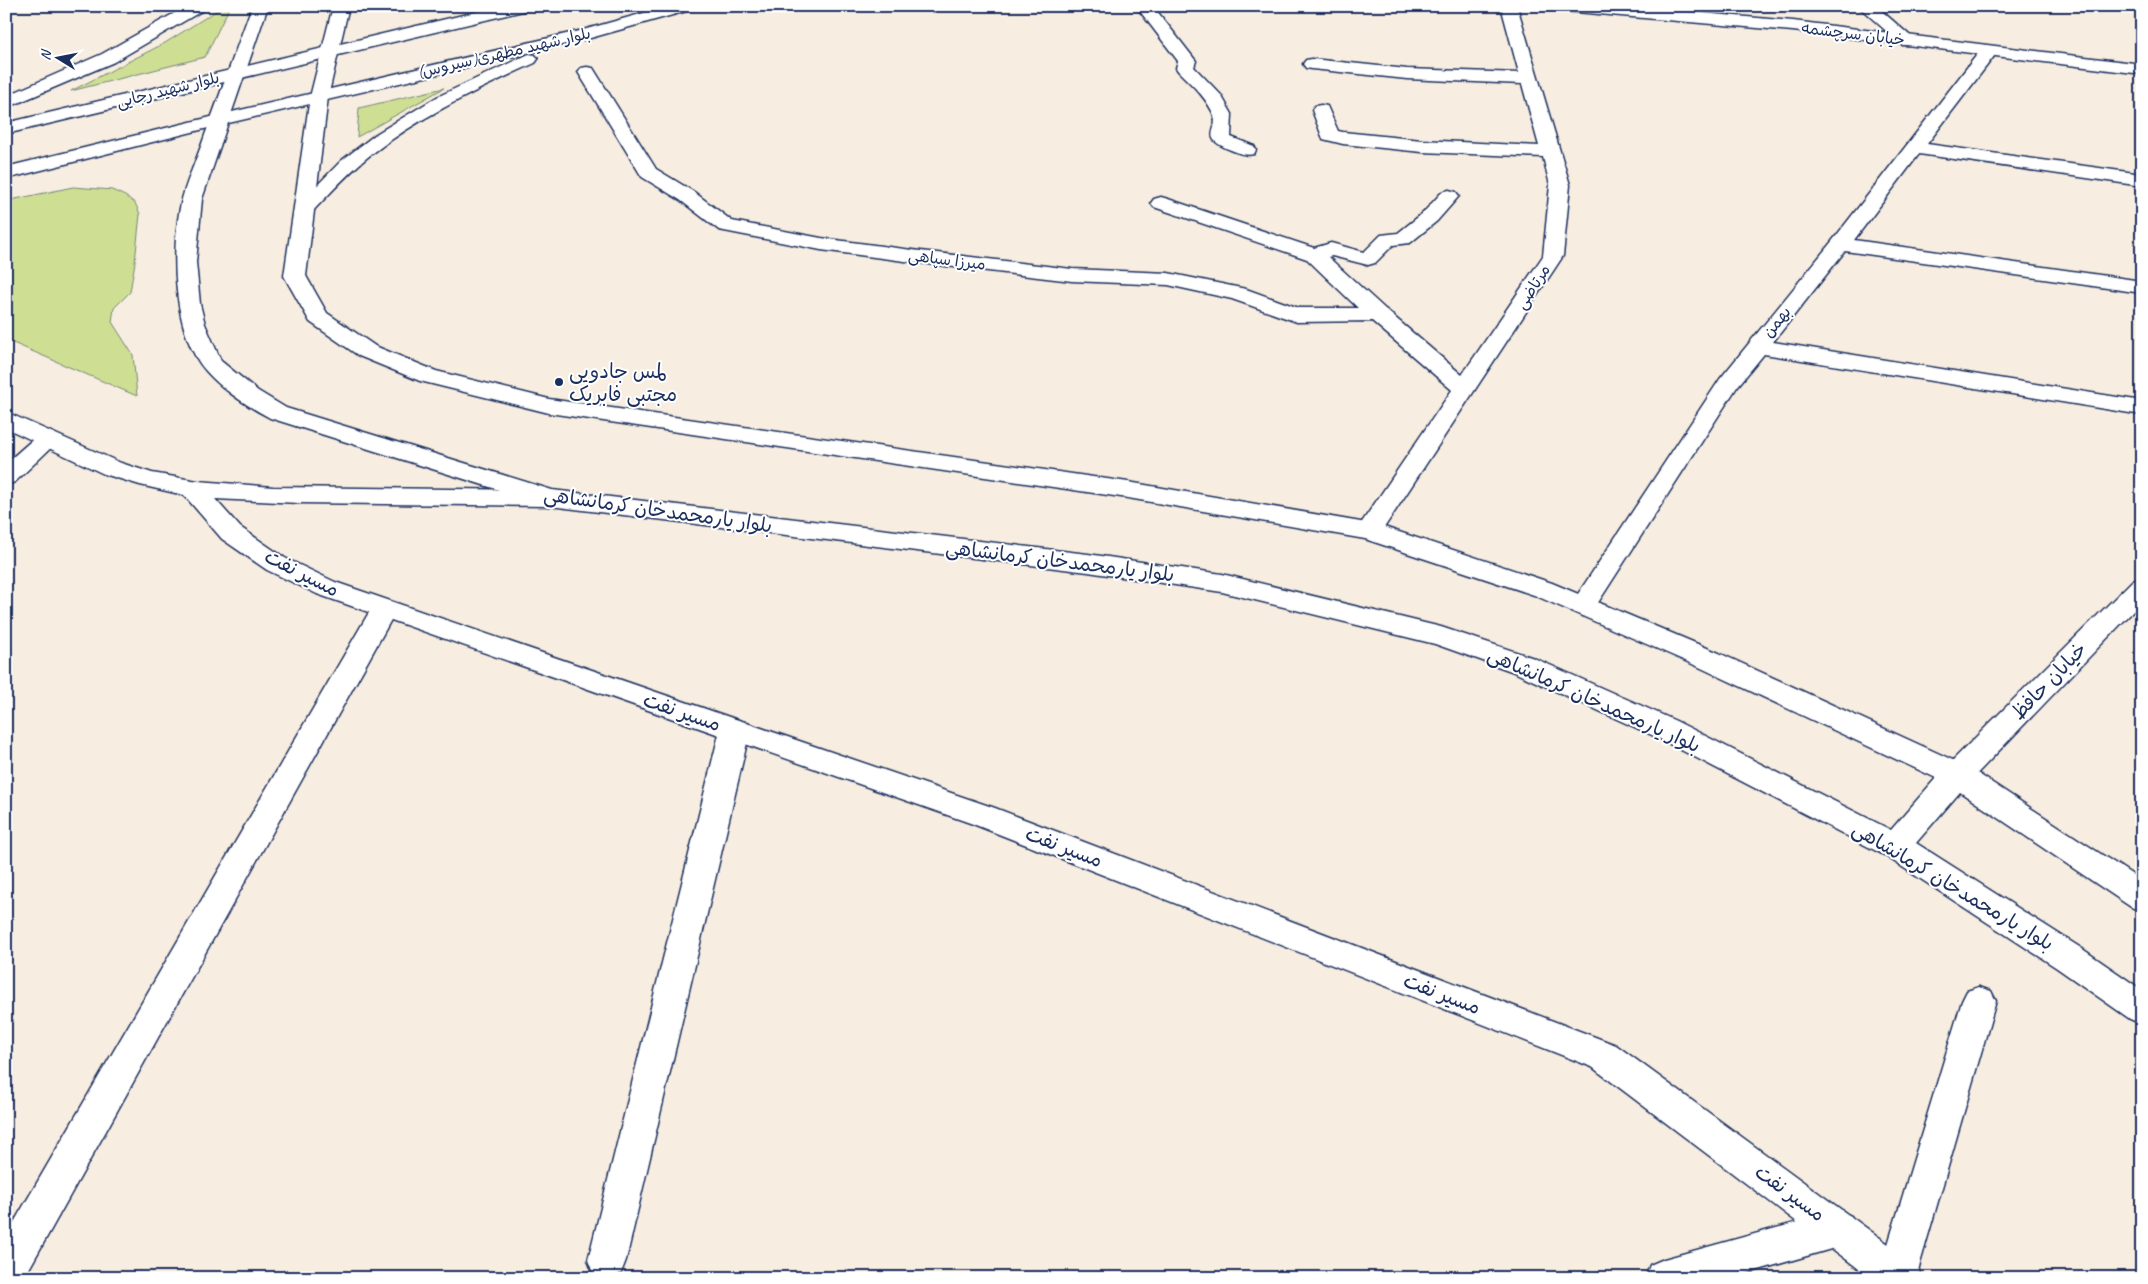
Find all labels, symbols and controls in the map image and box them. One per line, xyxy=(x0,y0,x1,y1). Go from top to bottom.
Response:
street label: خیابان سرچشمه xyxy=(1800,18,1906,50)
street label: بلوار شهید مطهری(سیروس) xyxy=(415,23,593,83)
north arrow xyxy=(32,32,82,82)
text: N xyxy=(37,48,55,62)
street label: بلوار شهید رجایی xyxy=(114,68,222,112)
street label: میرزا سپاهی xyxy=(907,245,987,275)
street label: مرتاضی xyxy=(1511,261,1555,313)
street label: بهمن xyxy=(1758,302,1796,342)
place label: لمس جادویی مجتبی فابریک xyxy=(569,359,677,407)
marker: لمس جادویی مجتبی فابریک xyxy=(553,376,565,388)
street label: بلوار یارمحمدخان کرمانشاهی xyxy=(542,482,774,538)
street label: بلوار یارمحمدخان کرمانشاهی xyxy=(944,535,1176,587)
street label: مسیر نفت xyxy=(260,544,344,602)
street label: خیابان حافظ xyxy=(2006,637,2092,725)
street label: بلوار یارمحمدخان کرمانشاهی xyxy=(1484,642,1704,758)
street label: مسیر نفت xyxy=(640,687,724,737)
street label: بلوار یارمحمدخان کرمانشاهی xyxy=(1848,816,2058,956)
street label: مسیر نفت xyxy=(1022,821,1106,873)
street label: مسیر نفت xyxy=(1400,968,1484,1020)
street label: مسیر نفت xyxy=(1750,1159,1830,1227)

